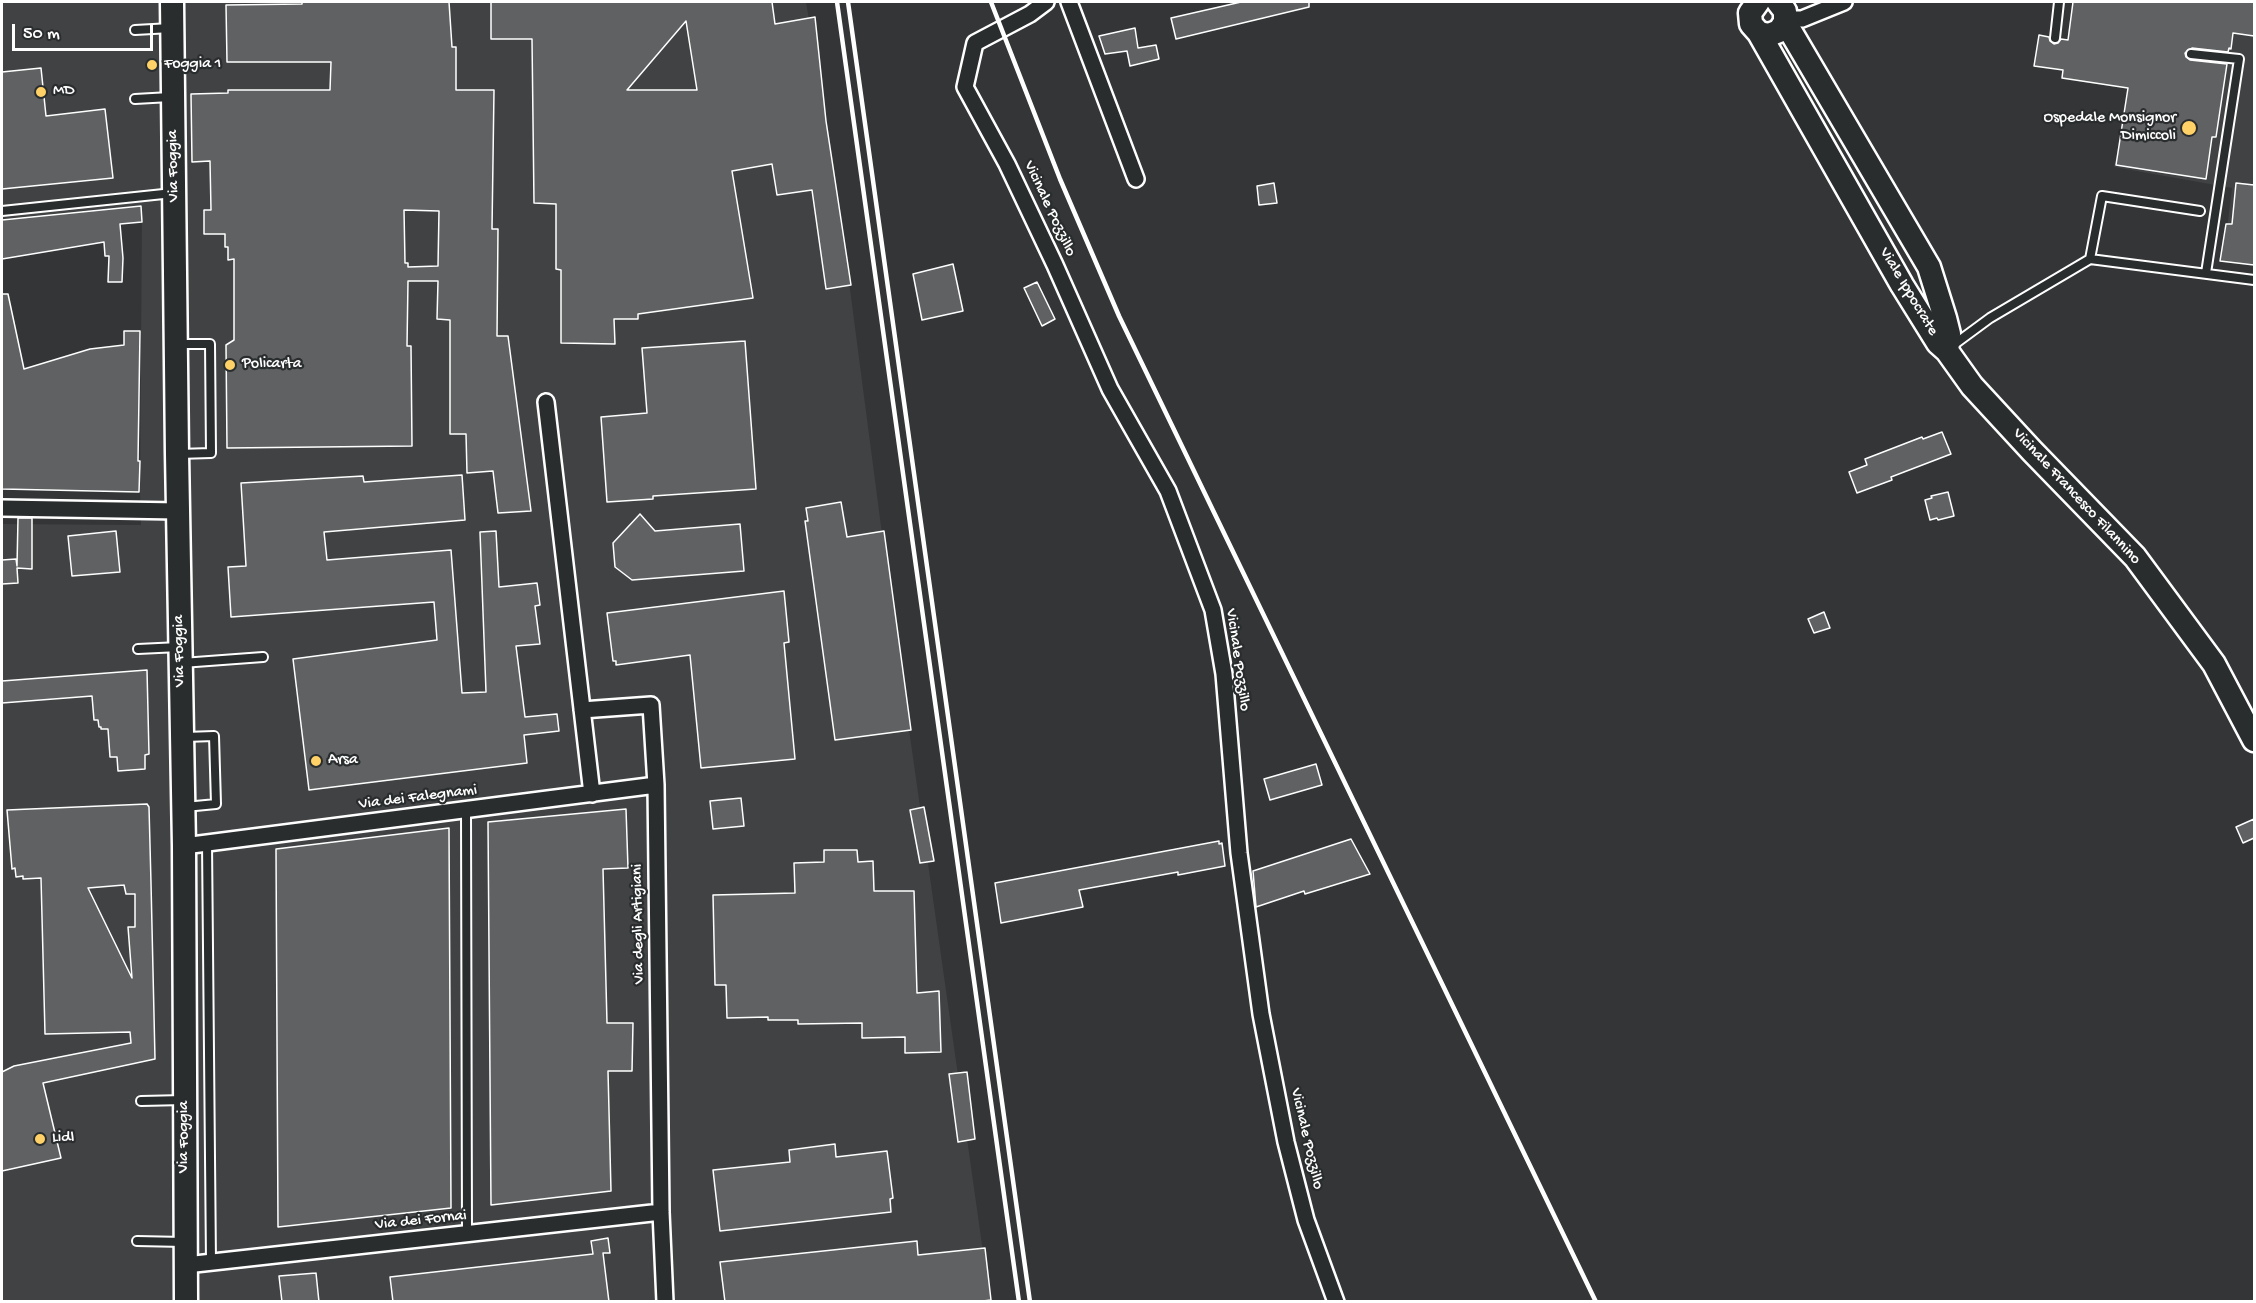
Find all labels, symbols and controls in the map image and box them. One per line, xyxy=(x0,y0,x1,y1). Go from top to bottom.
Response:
scale bar xyxy=(15,12,156,50)
text: 50 m xyxy=(23,24,60,45)
place label: Foggia 1 xyxy=(164,55,221,75)
marker: Foggia 1 xyxy=(145,58,159,72)
place label: MD xyxy=(53,82,75,102)
marker: MD xyxy=(34,85,48,99)
place label: Ospedale Monsignor Dimiccoli xyxy=(2043,109,2176,147)
marker: Ospedale Monsignor Dimiccoli xyxy=(2180,119,2198,137)
street label: Via Foggia xyxy=(164,130,184,202)
street label: Vicinale Pozzillo xyxy=(1018,158,1080,260)
street label: Viale Ippocrate xyxy=(1874,244,1942,340)
place label: Policarta xyxy=(242,355,302,375)
marker: Policarta xyxy=(223,358,237,372)
street label: Vicinale Francesco Filannino xyxy=(2008,425,2144,569)
street label: Vicinale Pozzillo xyxy=(1220,607,1254,713)
street label: Via Foggia xyxy=(170,615,190,687)
place label: Arsa xyxy=(328,751,358,771)
marker: Arsa xyxy=(309,754,323,768)
street label: Via dei Falegnami xyxy=(358,781,478,815)
street label: Via degli Artigiani xyxy=(628,864,650,984)
street label: Vicinale Pozzillo xyxy=(1285,1086,1327,1192)
street label: Via Foggia xyxy=(175,1101,195,1173)
place label: Lidl xyxy=(52,1129,74,1149)
marker: Lidl xyxy=(33,1132,47,1146)
street label: Via dei Fornai xyxy=(374,1207,468,1235)

